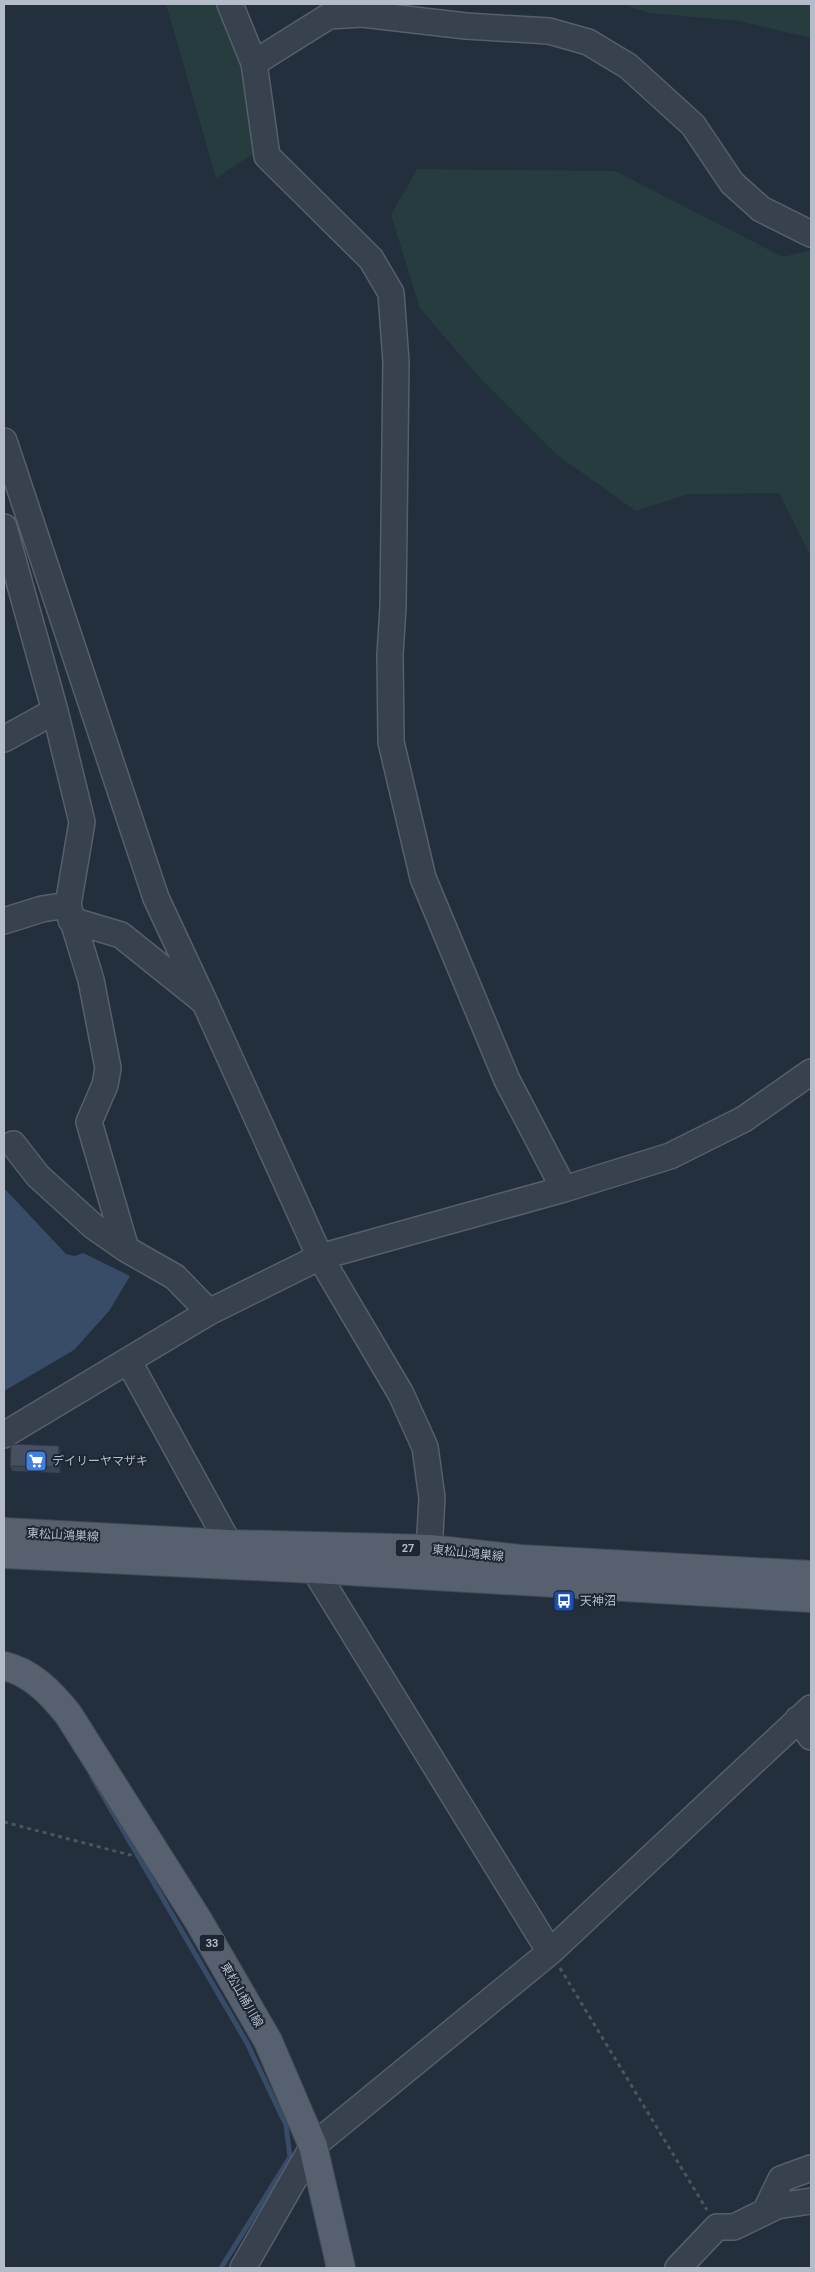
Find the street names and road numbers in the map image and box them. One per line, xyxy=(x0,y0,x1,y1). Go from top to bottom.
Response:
street label: 東松山鴻巣線 xyxy=(27,1526,99,1544)
road number: 27 xyxy=(396,1540,420,1556)
street label: 東松山鴻巣線 xyxy=(431,1542,505,1564)
road number: 33 xyxy=(200,1935,224,1952)
street label: 東松山桶川線 xyxy=(218,1960,266,2030)

